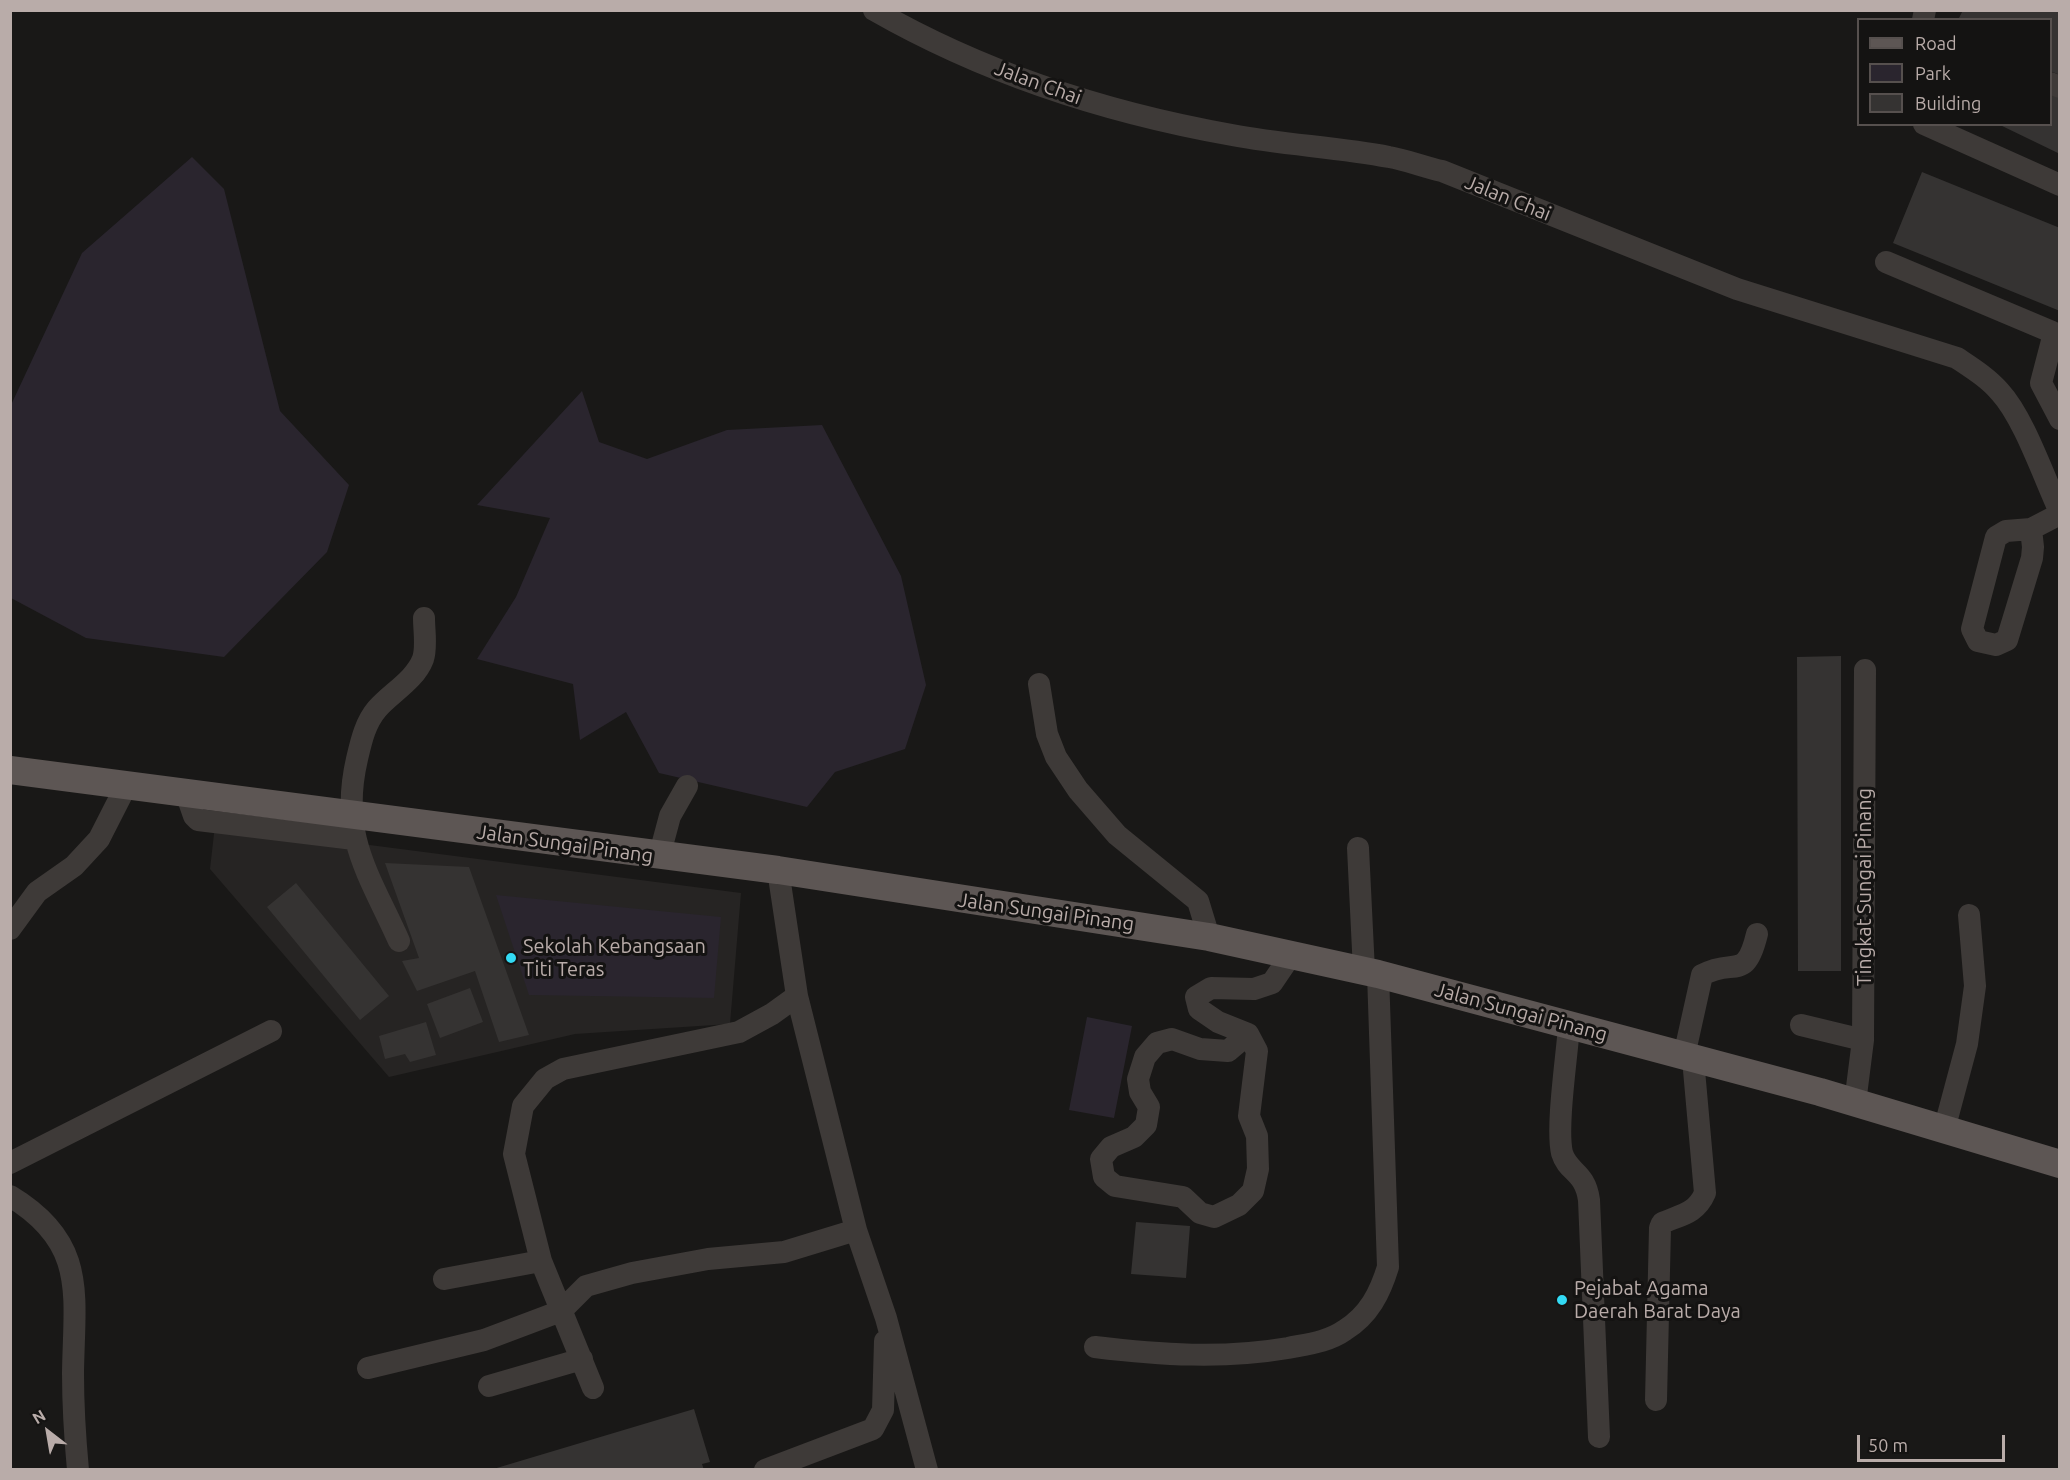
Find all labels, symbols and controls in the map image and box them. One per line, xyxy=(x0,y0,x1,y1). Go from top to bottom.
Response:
legend xyxy=(1857,18,2052,126)
text: Road xyxy=(1915,33,1957,53)
street label: Jalan Chai xyxy=(991,56,1085,110)
text: Park xyxy=(1915,63,1951,83)
text: Building xyxy=(1915,93,1981,113)
street label: Jalan Chai xyxy=(1462,170,1554,226)
street label: Tingkat Sungai Pinang xyxy=(1852,788,1876,986)
street label: Jalan Sungai Pinang xyxy=(475,820,655,868)
street label: Jalan Sungai Pinang xyxy=(956,888,1136,936)
place label: Sekolah Kebangsaan Titi Teras xyxy=(523,934,706,981)
marker: Sekolah Kebangsaan Titi Teras xyxy=(504,951,518,965)
street label: Jalan Sungai Pinang xyxy=(1432,977,1610,1047)
place label: Pejabat Agama Daerah Barat Daya xyxy=(1574,1276,1741,1323)
marker: Pejabat Agama Daerah Barat Daya xyxy=(1555,1293,1569,1307)
north arrow xyxy=(18,1402,78,1462)
text: N xyxy=(29,1406,48,1427)
scale bar xyxy=(1860,1423,2008,1461)
text: 50 m xyxy=(1868,1435,1908,1455)

